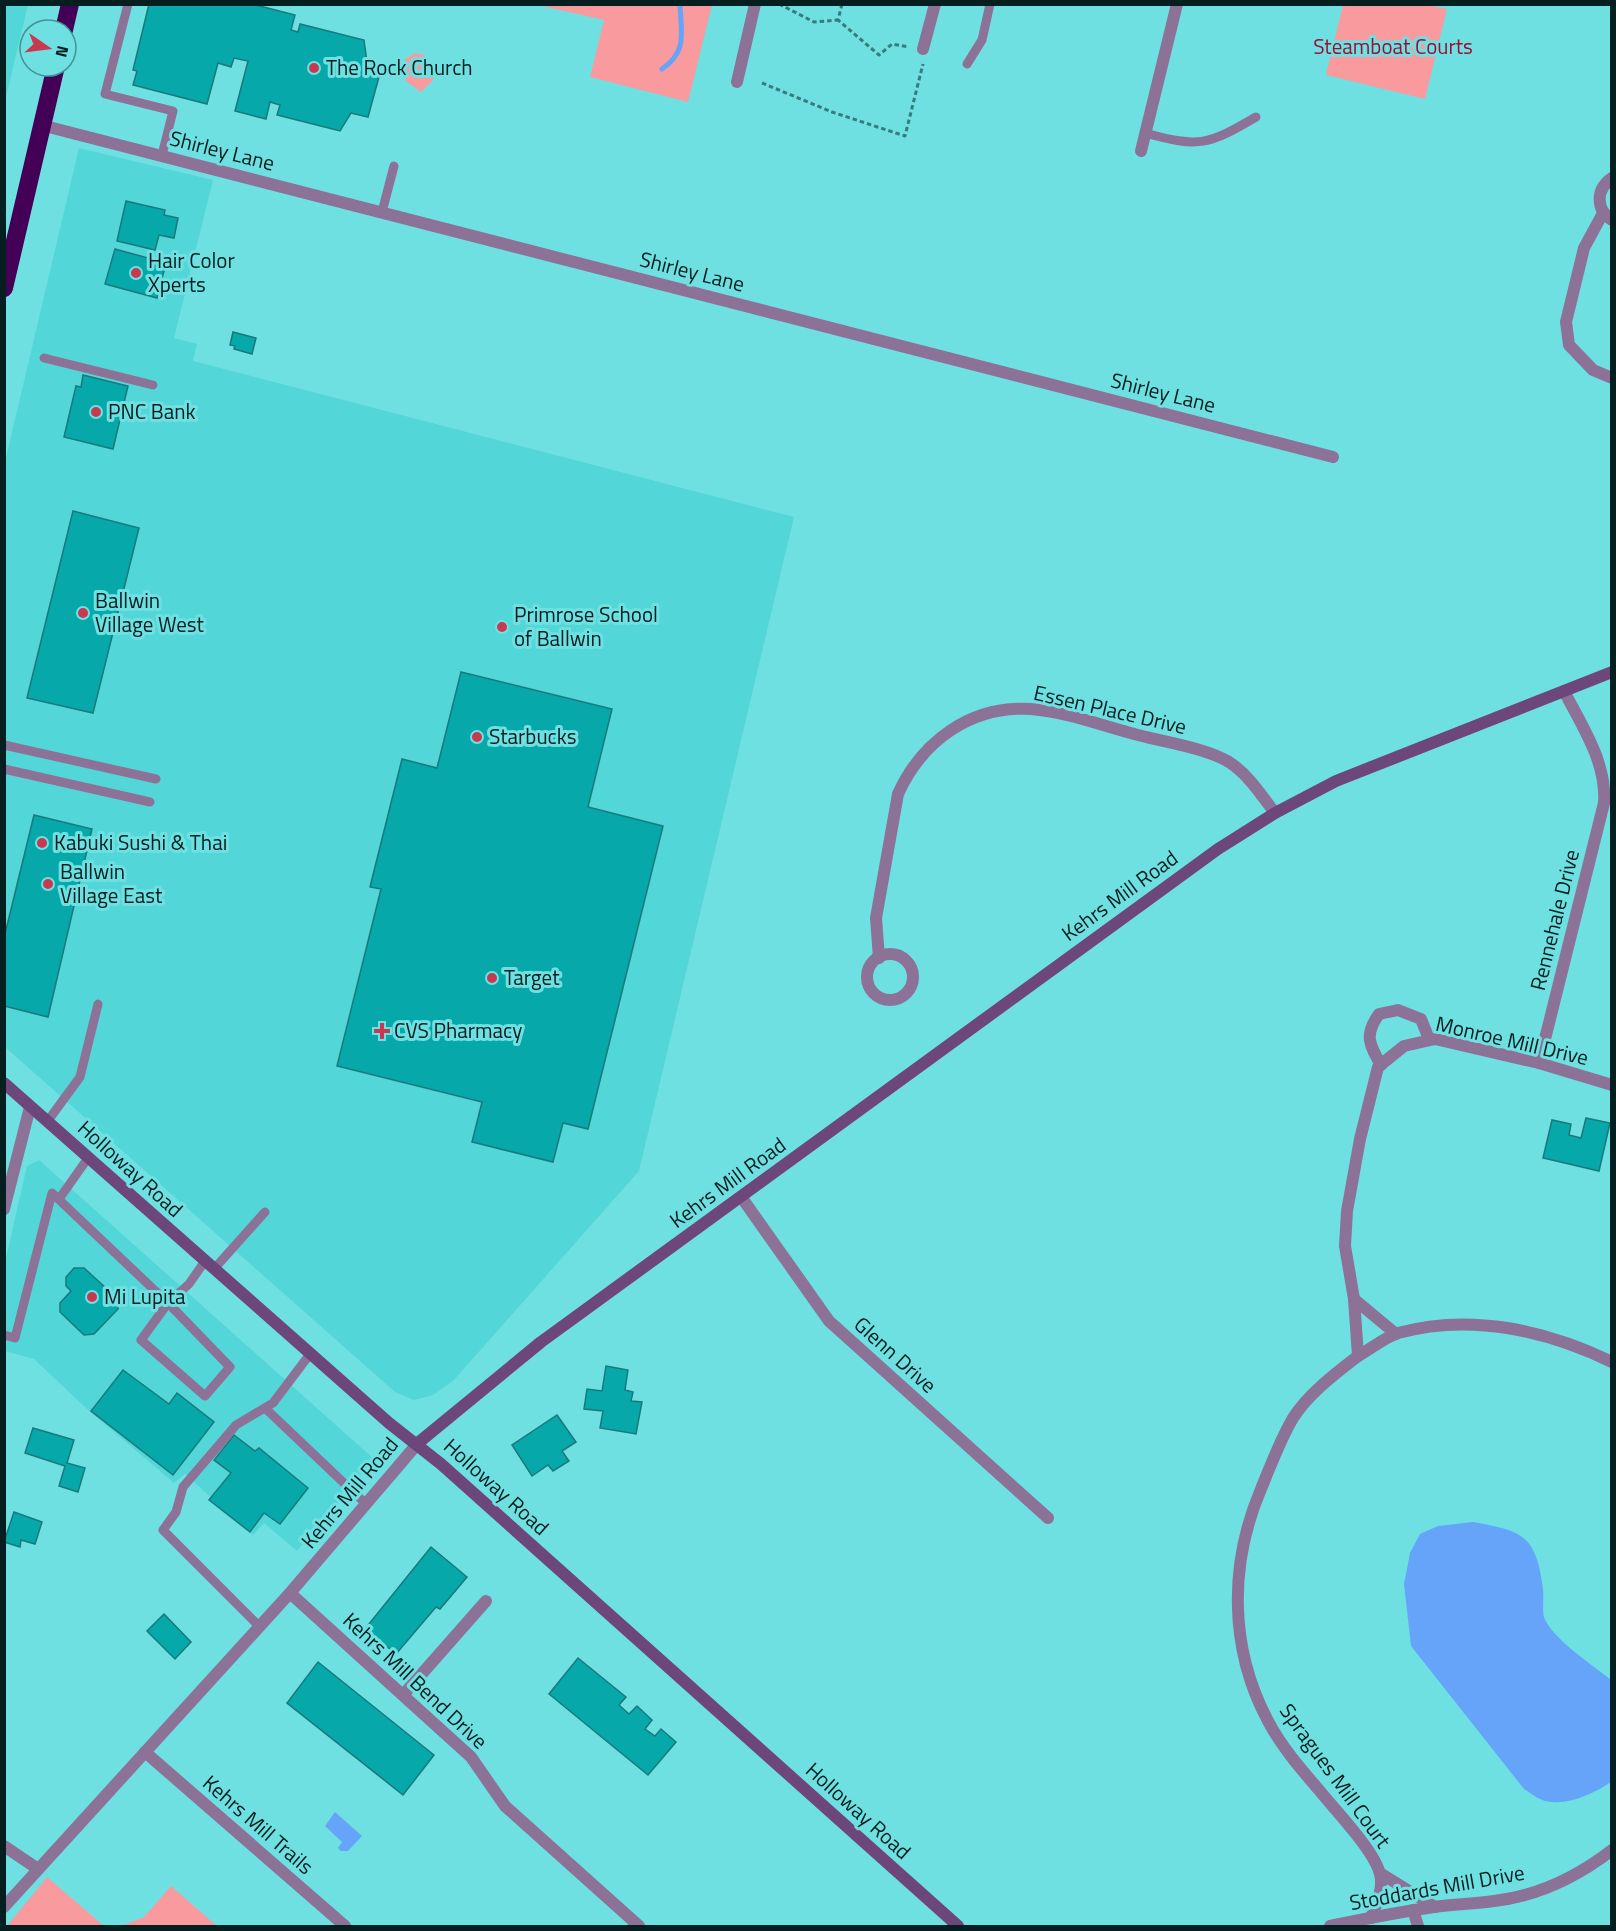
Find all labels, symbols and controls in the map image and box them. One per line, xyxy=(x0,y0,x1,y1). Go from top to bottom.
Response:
north arrow xyxy=(18,18,78,78)
park label: Steamboat Courts xyxy=(1313,30,1473,62)
text: N xyxy=(50,43,76,60)
place label: The Rock Church xyxy=(326,51,473,83)
marker: The Rock Church xyxy=(307,61,321,75)
street label: Shirley Lane xyxy=(166,122,278,178)
street label: Shirley Lane xyxy=(636,243,748,299)
place label: Hair Color Xperts xyxy=(148,244,235,300)
marker: Hair Color Xperts xyxy=(129,266,143,280)
street label: Shirley Lane xyxy=(1107,364,1219,420)
place label: PNC Bank xyxy=(108,395,196,427)
marker: PNC Bank xyxy=(89,405,103,419)
place label: Ballwin Village West xyxy=(95,584,205,640)
place label: Primrose School of Ballwin xyxy=(514,598,658,654)
marker: Ballwin Village West xyxy=(76,606,90,620)
marker: Primrose School of Ballwin xyxy=(495,620,509,634)
street label: Essen Place Drive xyxy=(1031,676,1190,742)
place label: Starbucks xyxy=(489,720,577,752)
marker: Starbucks xyxy=(470,730,484,744)
place label: Kabuki Sushi & Thai xyxy=(54,826,227,858)
marker: Kabuki Sushi & Thai xyxy=(35,836,49,850)
street label: Kehrs Mill Road xyxy=(1055,842,1184,948)
street label: Rennehale Drive xyxy=(1521,846,1587,994)
place label: Ballwin Village East xyxy=(60,855,163,911)
marker: Ballwin Village East xyxy=(41,877,55,891)
place label: Target xyxy=(504,961,560,993)
marker: Target xyxy=(485,971,499,985)
street label: Monroe Mill Drive xyxy=(1433,1007,1592,1073)
place label: CVS Pharmacy xyxy=(394,1014,522,1046)
marker: CVS Pharmacy xyxy=(375,1024,389,1038)
street label: Holloway Road xyxy=(71,1112,191,1224)
street label: Kehrs Mill Road xyxy=(663,1129,792,1235)
place label: Mi Lupita xyxy=(104,1280,186,1312)
marker: Mi Lupita xyxy=(85,1290,99,1304)
street label: Glenn Drive xyxy=(847,1308,944,1400)
street label: Kehrs Mill Road xyxy=(293,1430,406,1555)
street label: Holloway Road xyxy=(437,1430,557,1542)
street label: Kehrs Mill Bend Drive xyxy=(336,1604,495,1756)
street label: Spragues Mill Court xyxy=(1272,1697,1400,1855)
street label: Holloway Road xyxy=(799,1754,919,1866)
street label: Kehrs Mill Trails xyxy=(196,1767,321,1882)
street label: Stoddards Mill Drive xyxy=(1347,1856,1527,1918)

